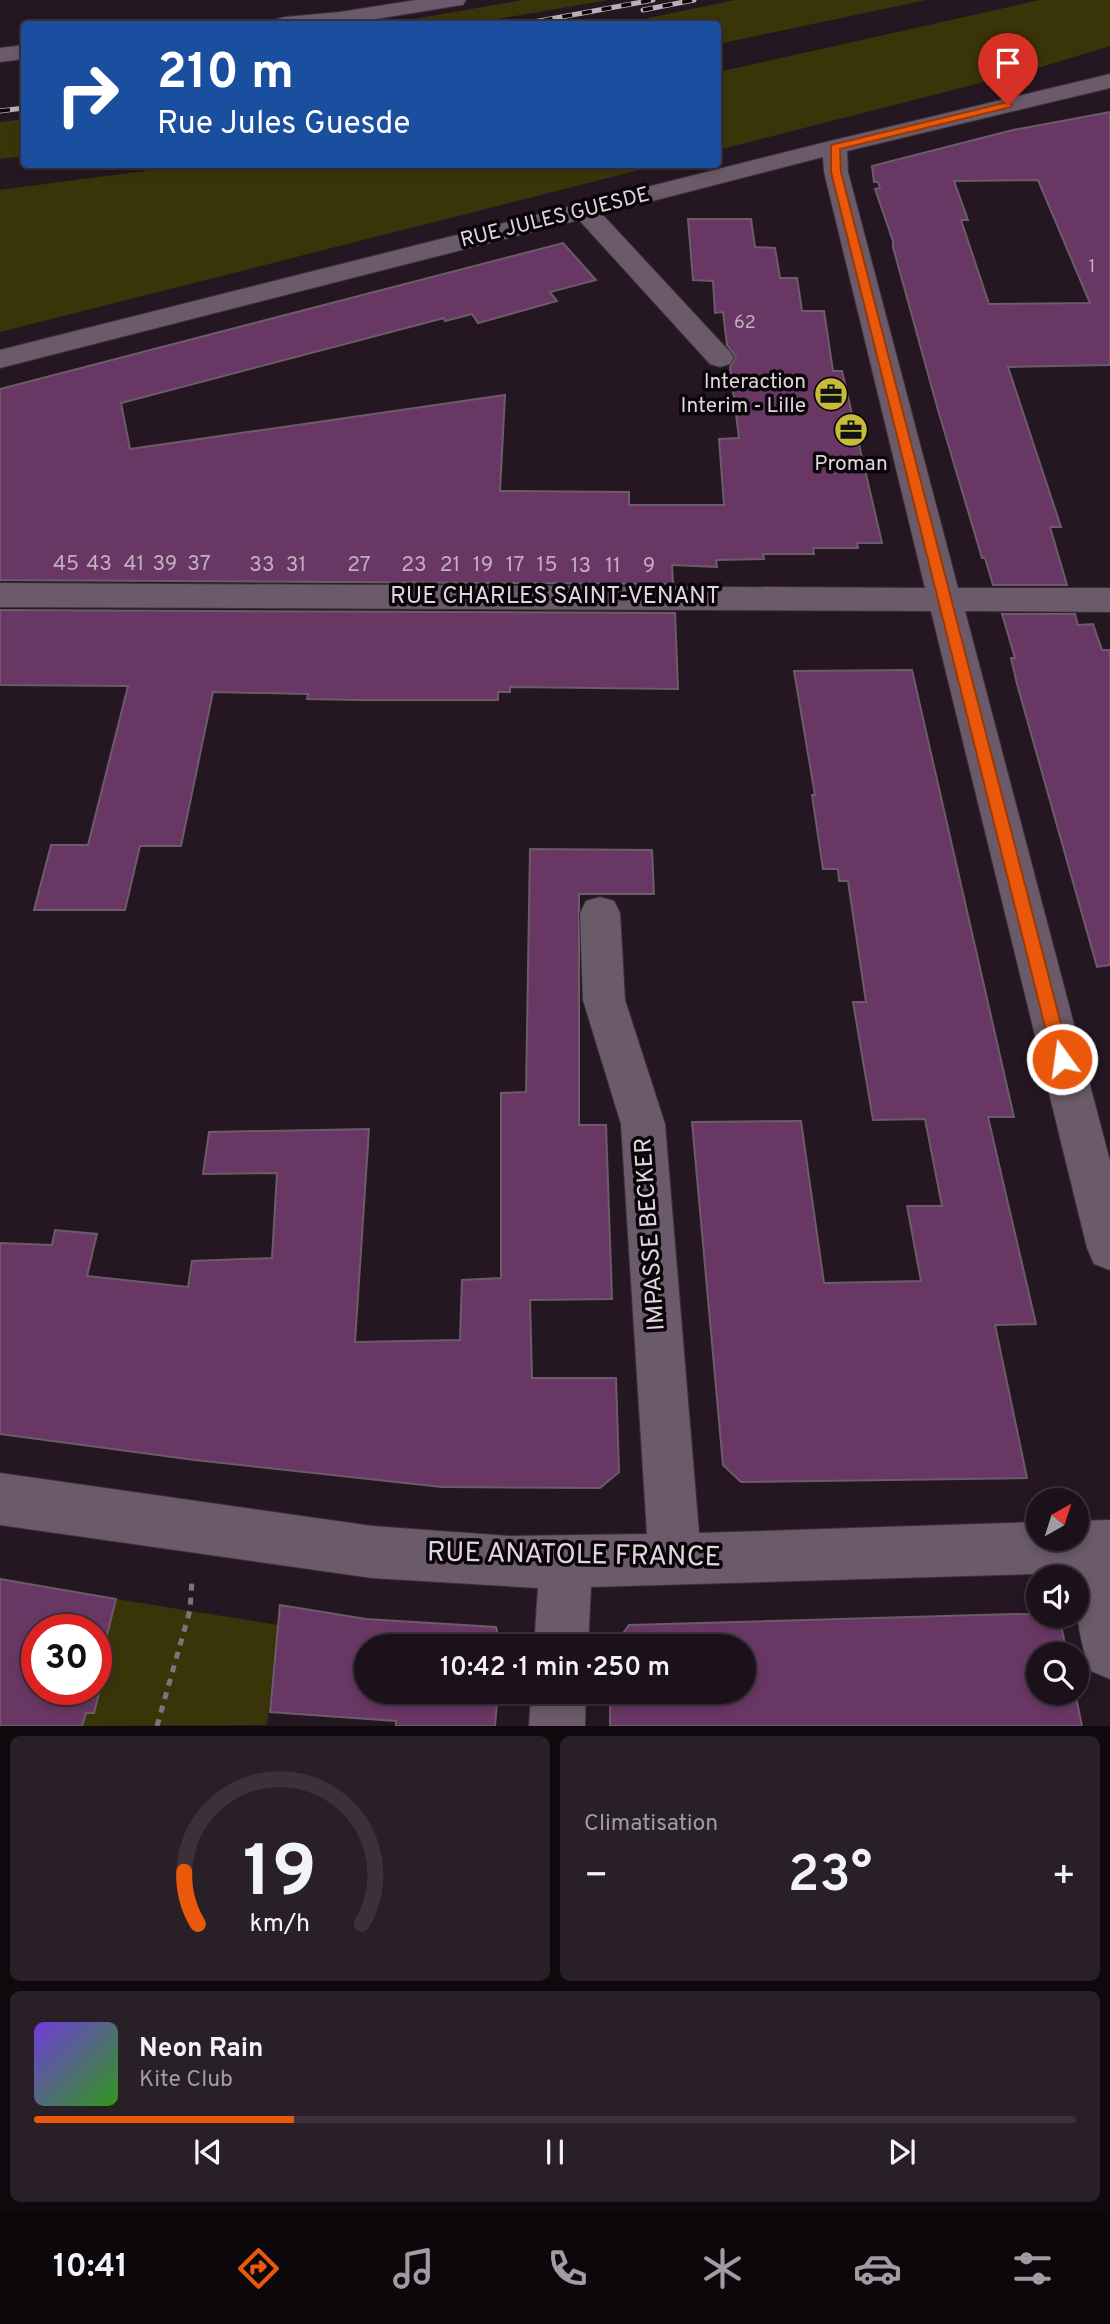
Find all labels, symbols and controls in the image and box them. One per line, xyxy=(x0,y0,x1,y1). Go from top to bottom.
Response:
pin xyxy=(978,33,1038,105)
text: 210 m xyxy=(157,44,294,106)
icon: arrive xyxy=(989,44,1027,82)
icon: right xyxy=(42,49,133,140)
text: Rue Jules Guesde xyxy=(157,105,410,145)
street label: RUE JULES GUESDE xyxy=(458,181,652,255)
house number: 1 xyxy=(1089,256,1095,279)
house number: 62 xyxy=(734,312,756,335)
place label: Interaction Interim - Lille xyxy=(681,369,806,420)
office icon: Interaction Interim - Lille xyxy=(812,375,850,413)
office icon: Proman xyxy=(832,411,870,449)
place label: Proman xyxy=(814,451,888,478)
house number: 45 xyxy=(53,551,79,578)
house number: 43 xyxy=(86,551,112,578)
house number: 41 xyxy=(124,551,144,578)
house number: 39 xyxy=(153,551,177,578)
house number: 37 xyxy=(187,551,211,578)
house number: 33 xyxy=(249,552,275,579)
house number: 31 xyxy=(286,552,306,579)
house number: 27 xyxy=(347,552,371,579)
house number: 23 xyxy=(401,552,427,579)
house number: 21 xyxy=(440,552,460,579)
house number: 19 xyxy=(473,552,493,579)
house number: 17 xyxy=(506,552,524,579)
house number: 15 xyxy=(537,552,557,579)
house number: 13 xyxy=(571,553,591,580)
house number: 11 xyxy=(605,553,621,580)
house number: 9 xyxy=(643,553,655,580)
street label: RUE CHARLES SAINT-VENANT xyxy=(390,582,720,612)
position arrow xyxy=(1025,1022,1099,1096)
street label: IMPASSE BECKER xyxy=(629,1136,673,1332)
north arrow xyxy=(1026,1488,1088,1550)
map controls xyxy=(1026,1488,1089,1705)
street label: RUE ANATOLE FRANCE xyxy=(427,1535,721,1577)
button: sound xyxy=(1026,1565,1089,1628)
speed limit sign: 30 xyxy=(21,1614,112,1705)
button: search xyxy=(1026,1642,1089,1705)
text: 10:42 · 1 min · 250 m xyxy=(440,1652,670,1685)
text: Climatisation xyxy=(584,1810,718,1839)
text: 19 xyxy=(243,1831,317,1923)
text: 23° xyxy=(788,1844,872,1910)
text: − xyxy=(584,1853,609,1902)
text: + xyxy=(1051,1853,1076,1902)
text: km/h xyxy=(250,1909,310,1941)
text: Neon Rain xyxy=(139,2033,264,2066)
text: Kite Club xyxy=(139,2066,233,2095)
icon: previous xyxy=(189,2133,227,2171)
icon: pause xyxy=(536,2133,574,2171)
icon: next xyxy=(883,2133,921,2171)
icon: directions xyxy=(234,2244,283,2293)
icon: music xyxy=(389,2244,438,2293)
icon: phone xyxy=(543,2244,592,2293)
icon: climate xyxy=(698,2244,747,2293)
icon: car xyxy=(853,2244,902,2293)
icon: filters xyxy=(1008,2244,1057,2293)
text: 10:41 xyxy=(53,2248,128,2288)

